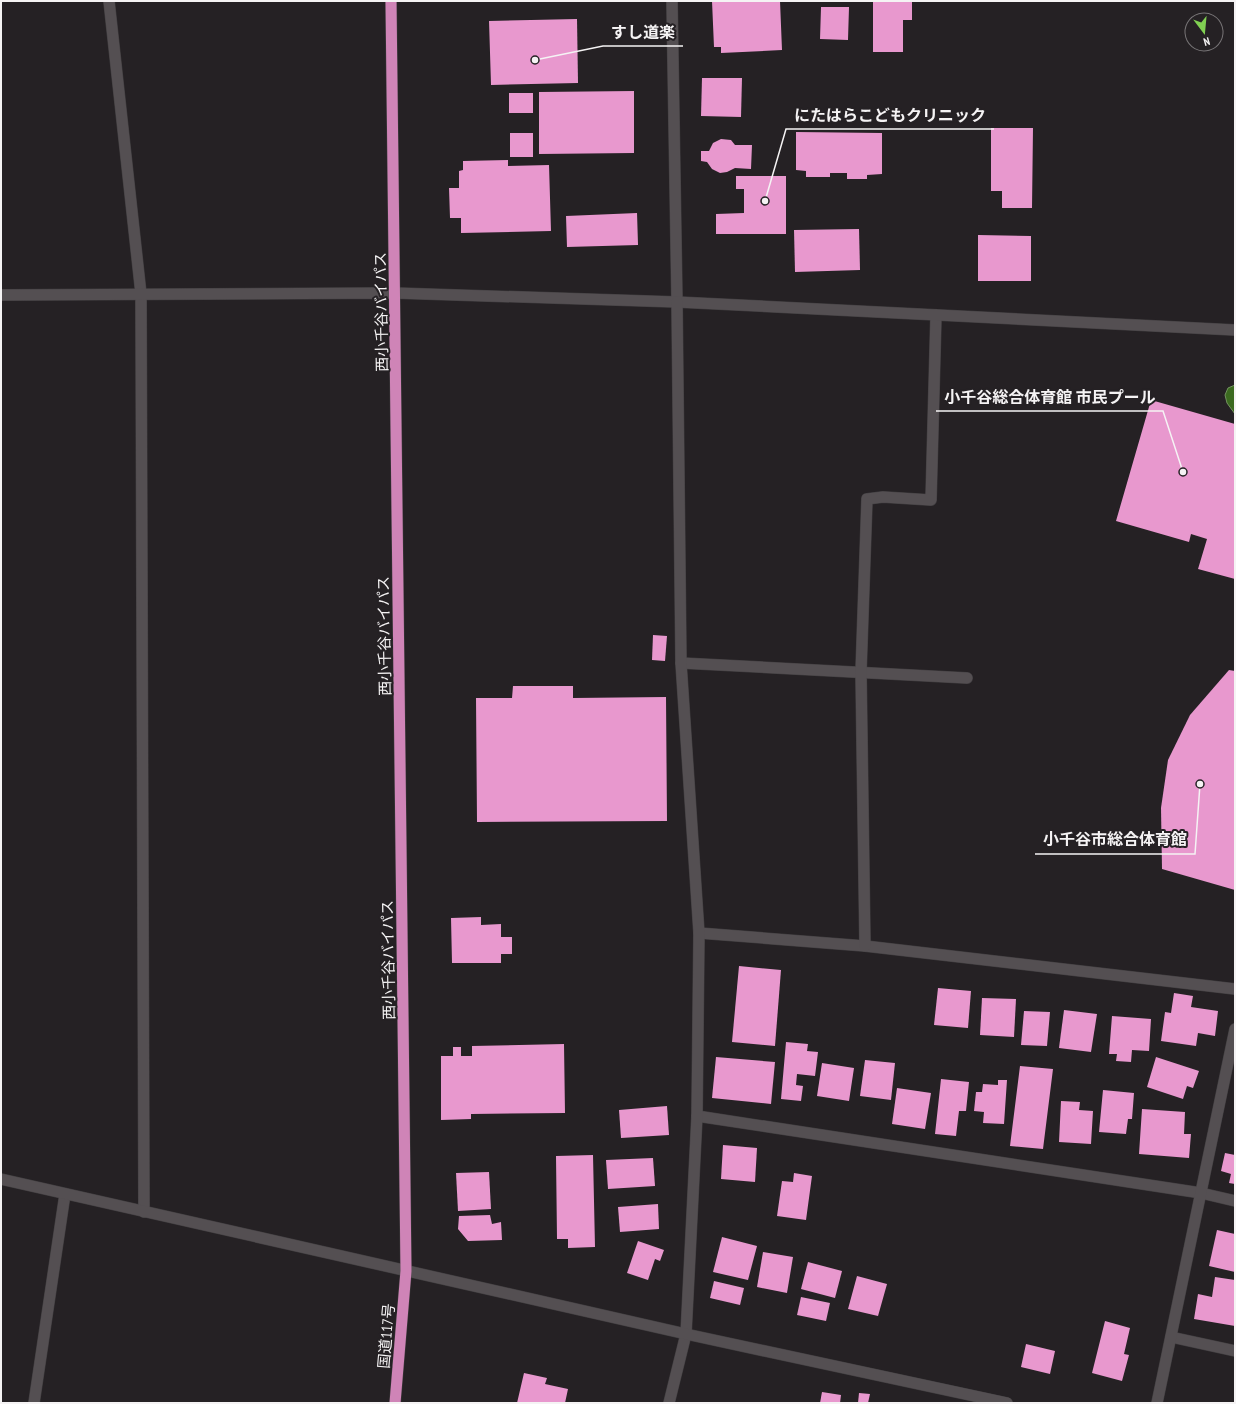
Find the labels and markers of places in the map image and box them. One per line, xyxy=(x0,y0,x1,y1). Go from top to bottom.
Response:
callout: すし道楽 xyxy=(603,18,683,46)
callout: にたはらこどもクリニック xyxy=(786,101,994,129)
callout: 小千谷総合体育館 市民プール xyxy=(936,383,1163,411)
callout: 小千谷市総合体育館 xyxy=(1035,826,1195,854)

